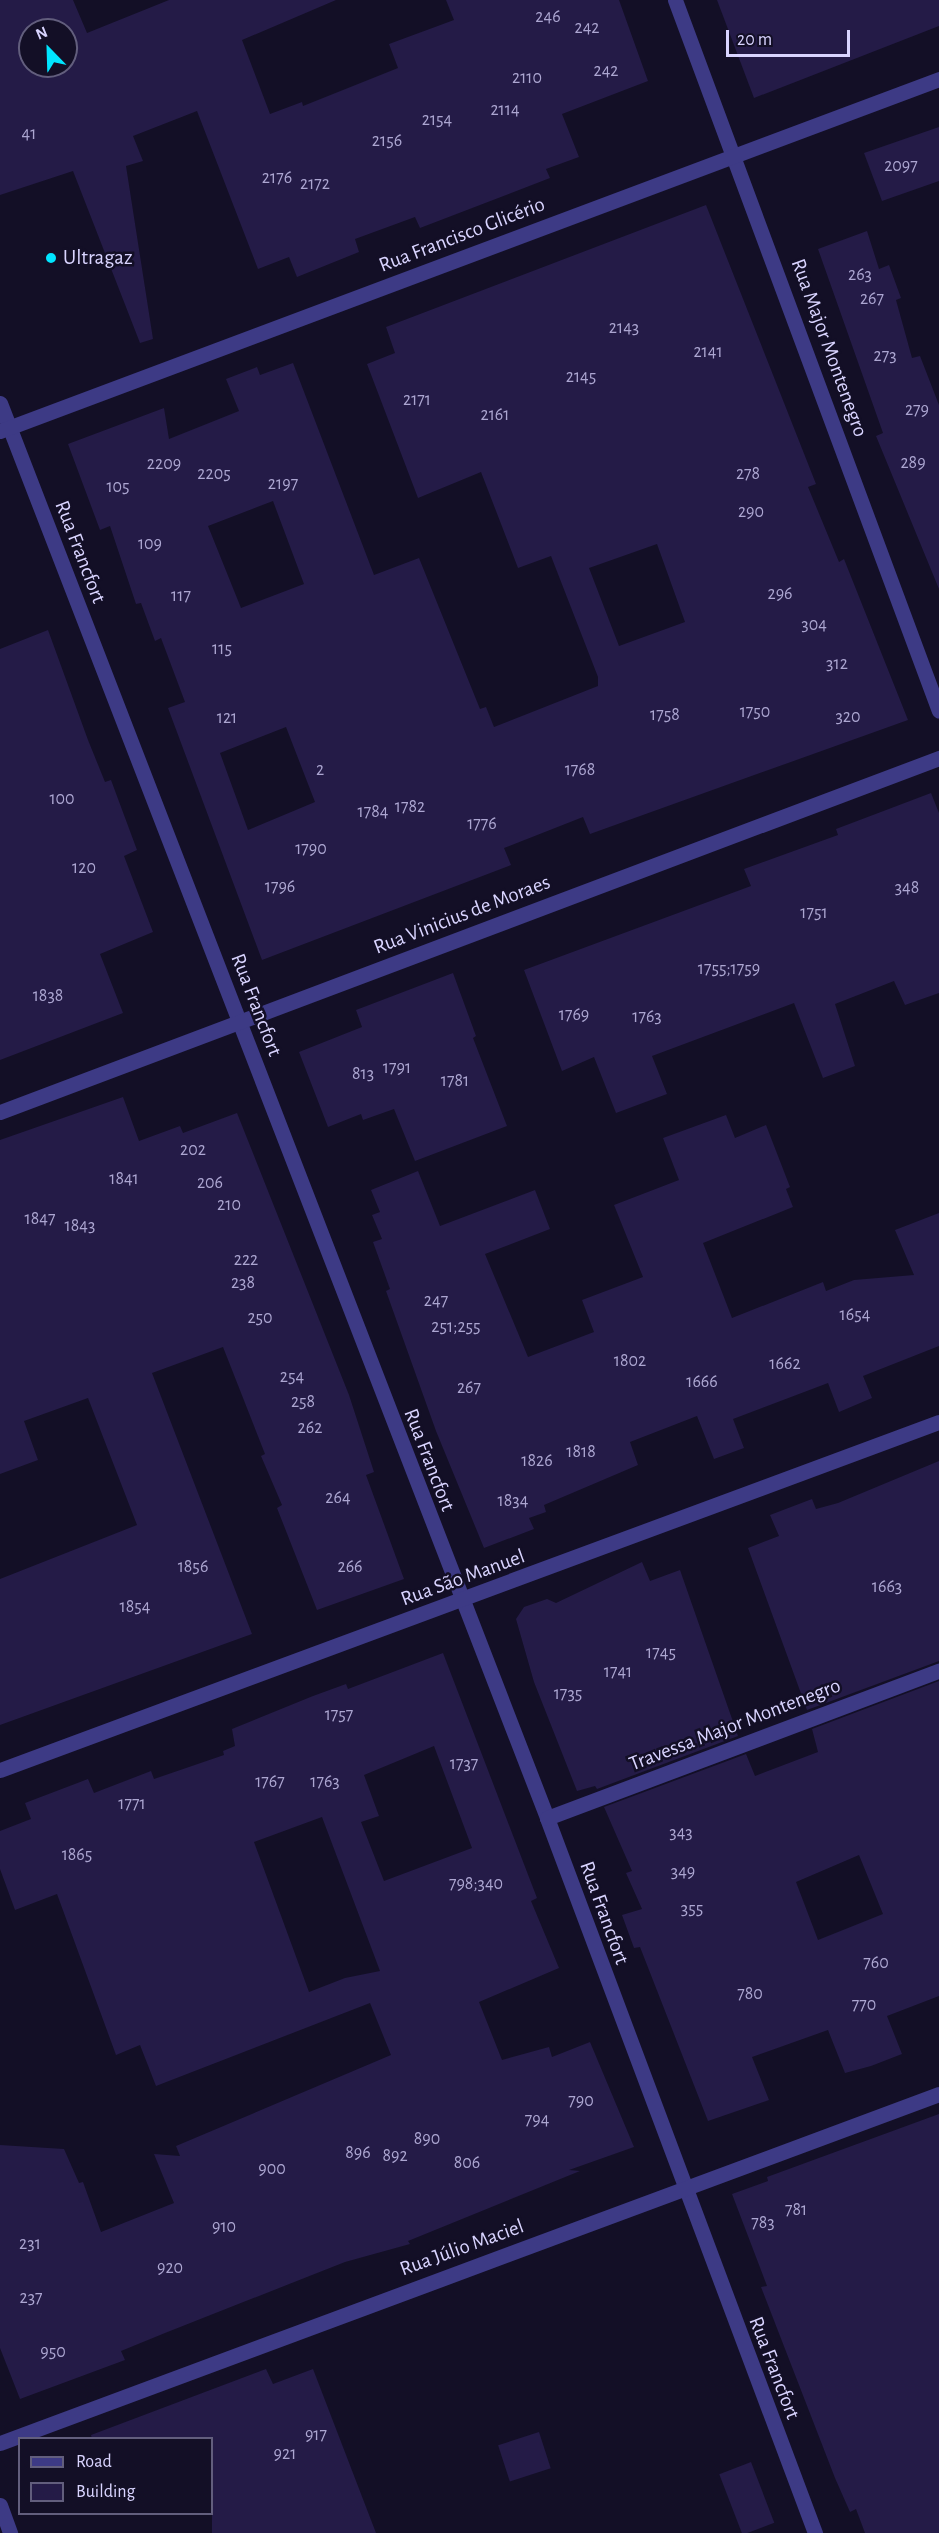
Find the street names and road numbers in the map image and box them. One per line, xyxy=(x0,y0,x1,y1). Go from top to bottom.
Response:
street label: Rua Francisco Glicério xyxy=(375,192,549,278)
street label: Rua Major Montenegro xyxy=(785,255,873,441)
street label: Rua Francfort xyxy=(49,497,111,607)
street label: Rua Vinicius de Moraes xyxy=(370,870,554,960)
street label: Rua Francfort xyxy=(225,950,287,1060)
street label: Rua Francfort xyxy=(398,1405,460,1515)
street label: Rua São Manuel xyxy=(397,1544,529,1612)
street label: Travessa Major Montenegro xyxy=(626,1673,844,1777)
street label: Rua Francfort xyxy=(574,1858,634,1968)
street label: Rua Júlio Maciel xyxy=(396,2214,528,2282)
street label: Rua Francfort xyxy=(743,2313,805,2423)

